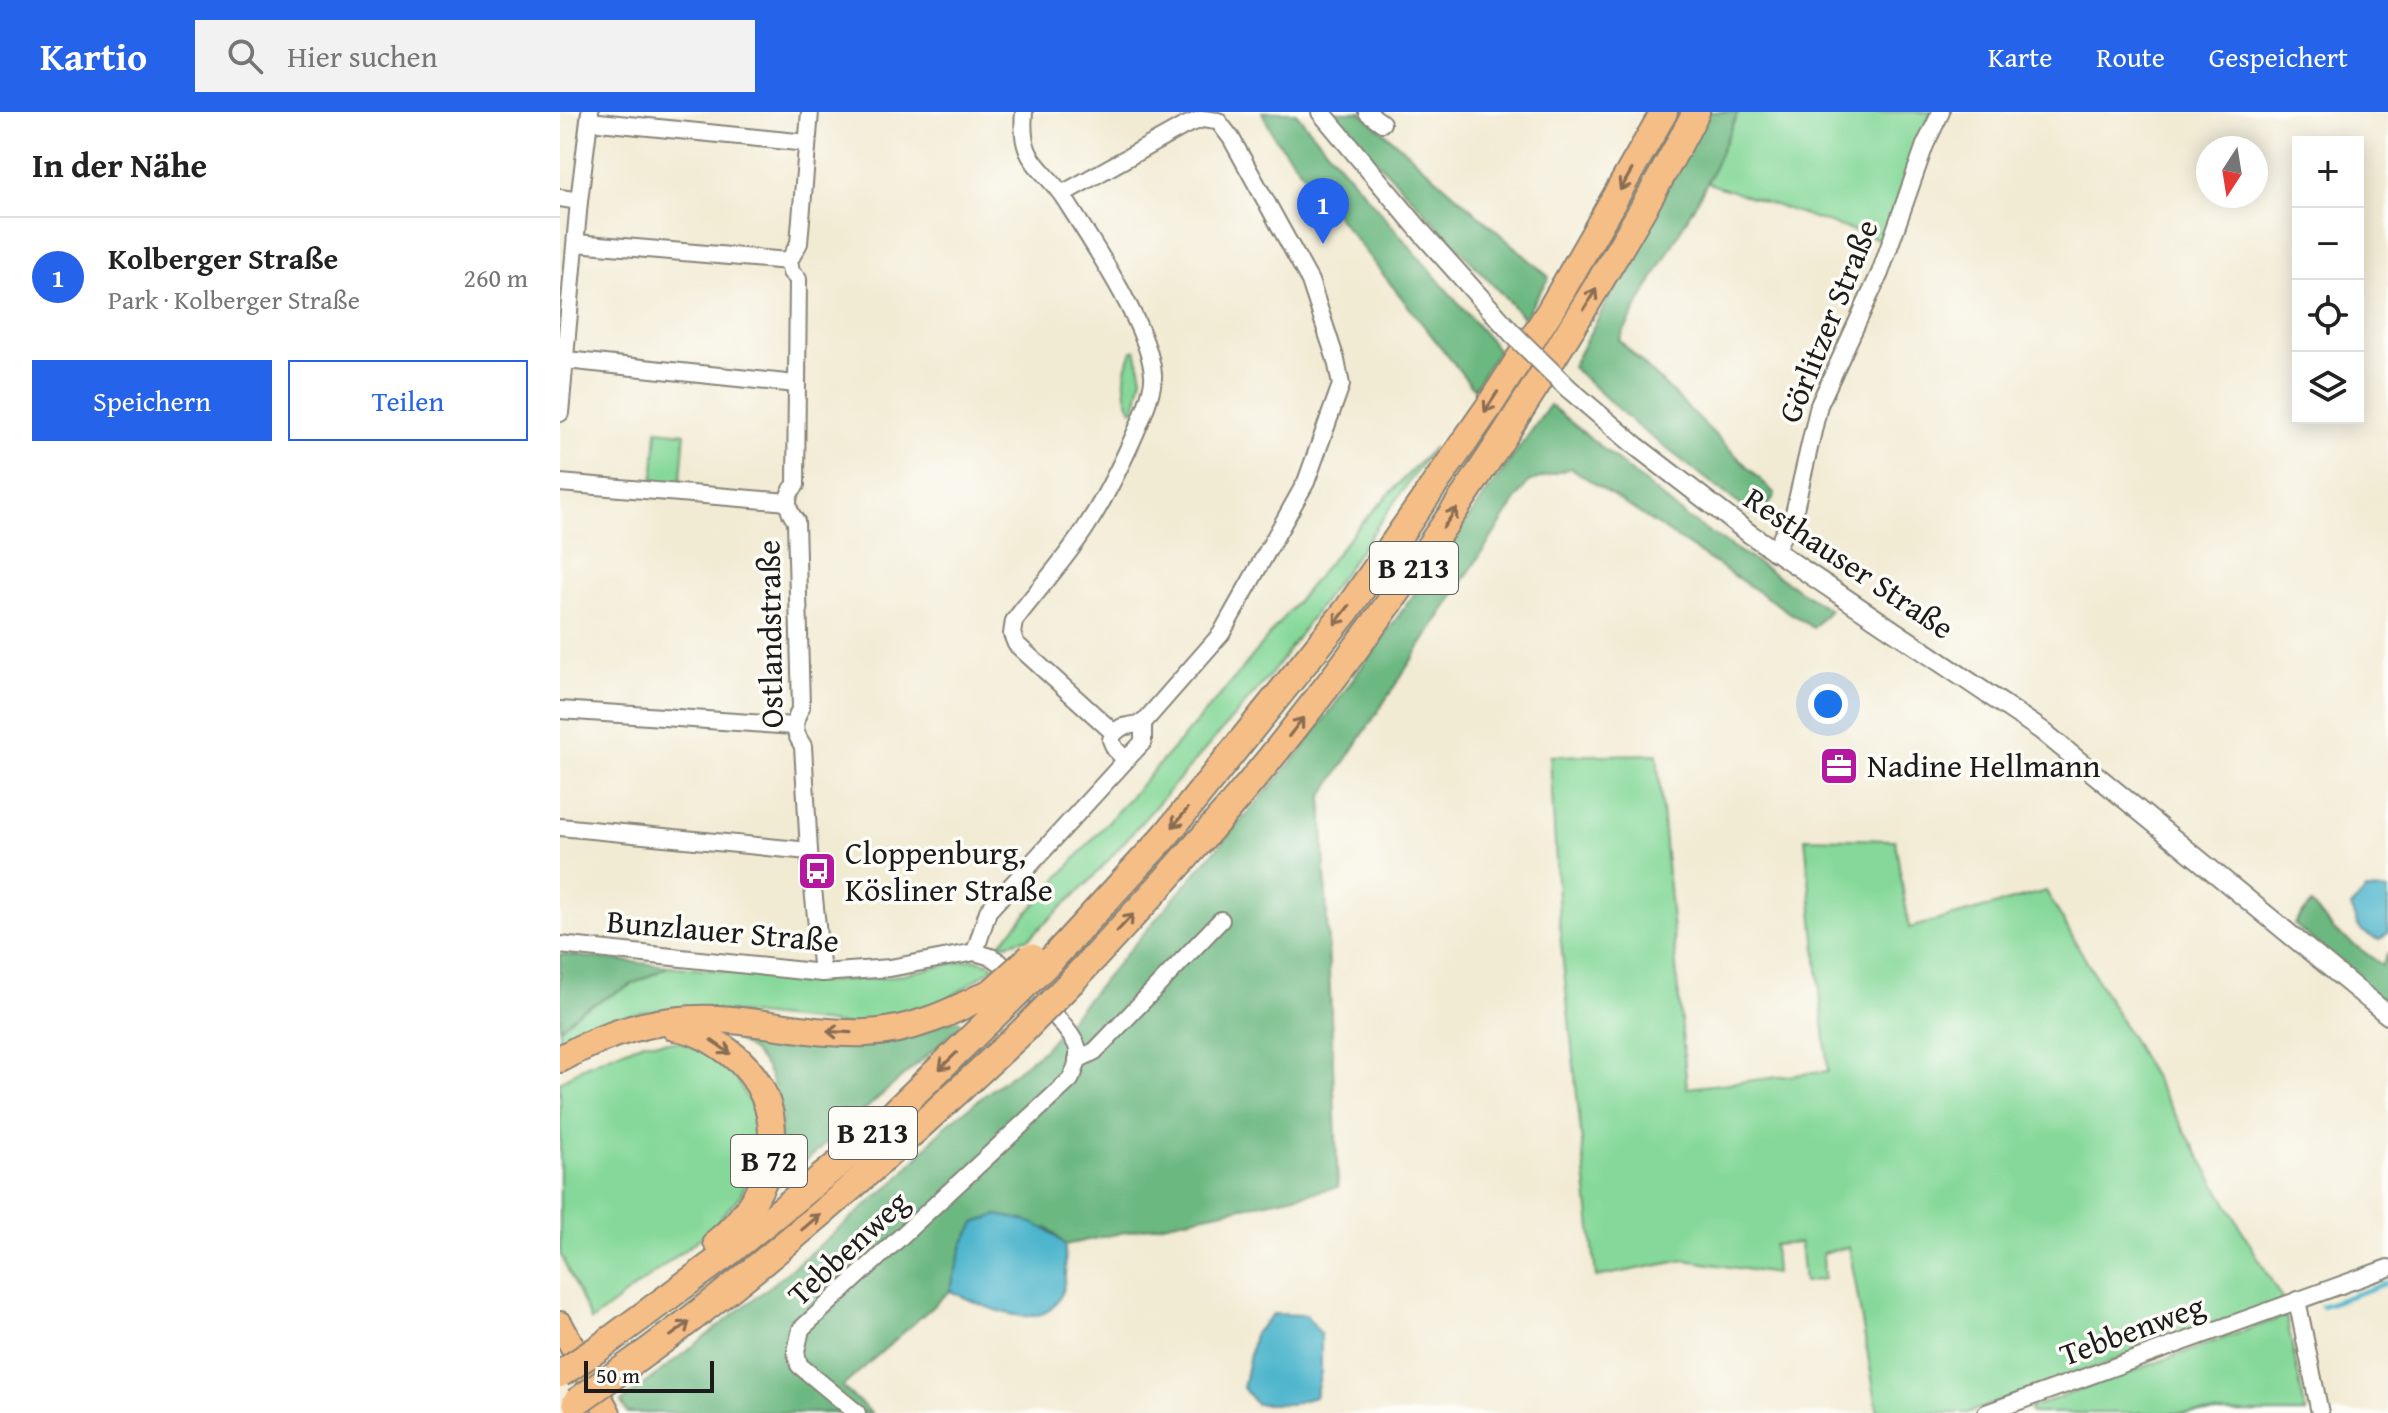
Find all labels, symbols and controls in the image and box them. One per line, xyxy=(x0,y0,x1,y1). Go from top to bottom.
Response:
search box xyxy=(195,20,755,92)
text: Kartio xyxy=(40,28,147,84)
icon: search xyxy=(223,34,267,78)
text: Hier suchen xyxy=(287,34,437,78)
text: Karte xyxy=(1988,36,2052,77)
text: Route xyxy=(2096,36,2165,77)
text: Gespeichert xyxy=(2209,36,2348,77)
north arrow xyxy=(2196,136,2268,208)
map controls xyxy=(2292,136,2364,424)
button: + xyxy=(2292,136,2364,208)
text: In der Nähe xyxy=(32,140,207,189)
one-way arrow xyxy=(1618,168,1634,191)
pin: 1 xyxy=(1297,178,1349,244)
button: − xyxy=(2292,208,2364,280)
street label: Görlitzer Straße xyxy=(1765,212,1890,430)
text: Kolberger Straße xyxy=(108,236,338,280)
text: 1 xyxy=(51,258,65,297)
text: 260 m xyxy=(463,258,528,297)
text: Park · Kolberger Straße xyxy=(108,280,360,319)
button: locate xyxy=(2292,280,2364,352)
one-way arrow xyxy=(1582,288,1598,311)
button: layers xyxy=(2292,352,2364,424)
button: Speichern xyxy=(32,360,272,441)
button: Teilen xyxy=(288,360,528,441)
one-way arrow xyxy=(1483,391,1500,413)
street label: Resthauser Straße xyxy=(1735,475,1964,650)
one-way arrow xyxy=(1442,507,1458,529)
street label: Ostlandstraße xyxy=(744,539,795,729)
road number: B 213 xyxy=(1370,542,1458,594)
one-way arrow xyxy=(1334,604,1351,625)
your location xyxy=(1808,684,1848,724)
one-way arrow xyxy=(1287,717,1304,738)
place label: Nadine Hellmann xyxy=(1867,742,2101,789)
office icon: Nadine Hellmann xyxy=(1818,745,1860,787)
one-way arrow xyxy=(1171,807,1189,828)
place label: Cloppenburg, Kösliner Straße xyxy=(845,829,1053,913)
bus stop icon: Cloppenburg, Kösliner Straße xyxy=(796,850,838,892)
street label: Bunzlauer Straße xyxy=(605,897,841,964)
one-way arrow xyxy=(1116,914,1134,934)
one-way arrow xyxy=(826,1024,853,1039)
one-way arrow xyxy=(710,1038,731,1055)
one-way arrow xyxy=(938,1051,958,1070)
road number: B 213 xyxy=(829,1107,917,1159)
road number: B 72 xyxy=(731,1135,807,1187)
street label: Tebbenweg xyxy=(776,1179,919,1316)
one-way arrow xyxy=(800,1213,820,1231)
street label: Tebbenweg xyxy=(2053,1282,2211,1377)
one-way arrow xyxy=(669,1321,690,1338)
scale bar xyxy=(584,1357,714,1393)
text: 50 m xyxy=(596,1359,640,1391)

